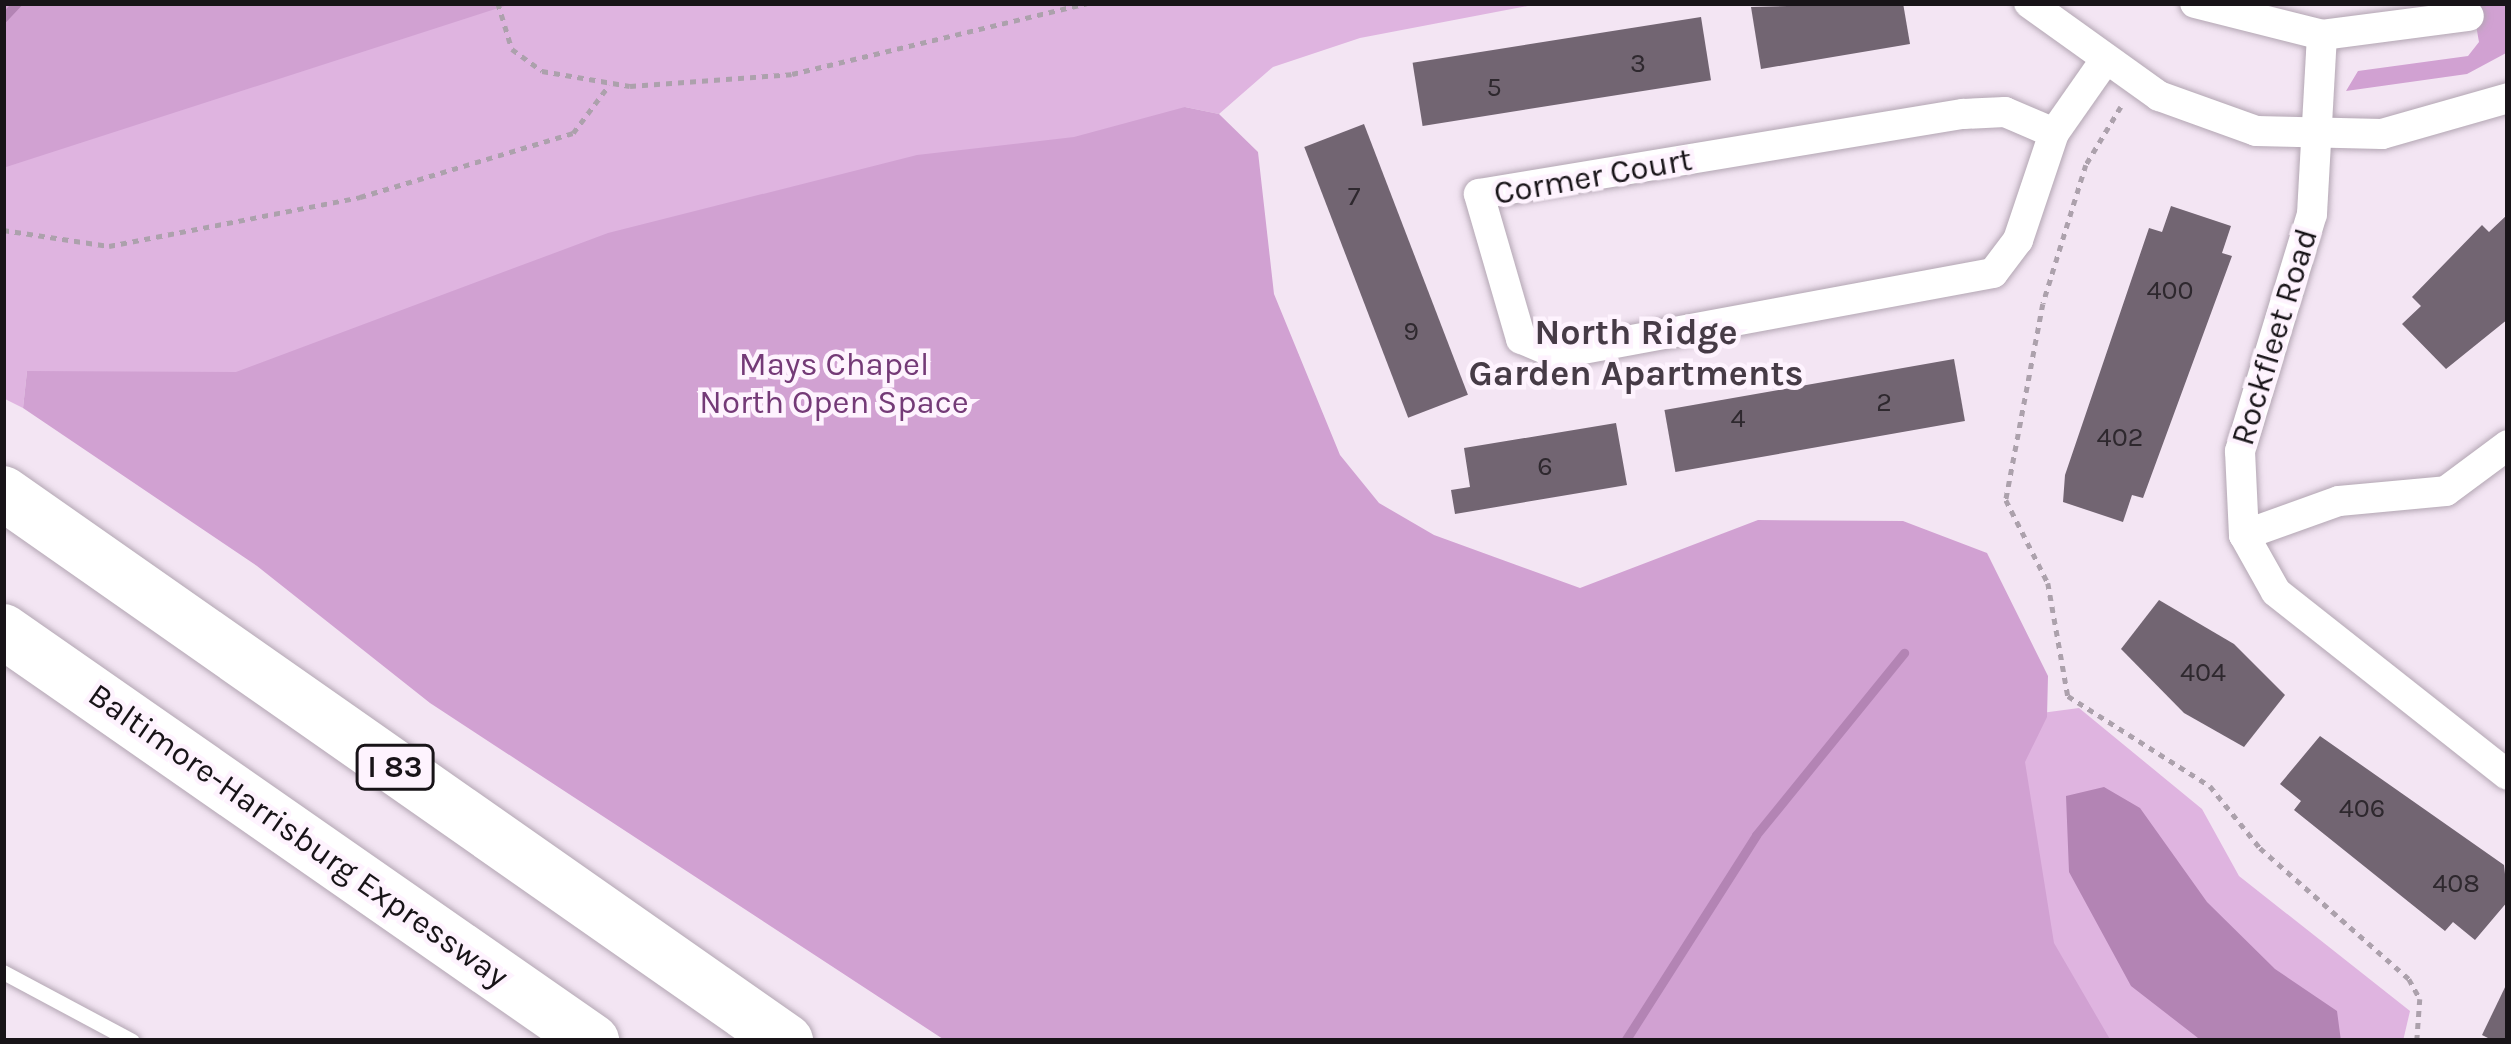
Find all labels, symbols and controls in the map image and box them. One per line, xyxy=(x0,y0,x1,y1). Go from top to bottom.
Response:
house number: 3 xyxy=(1630,48,1646,80)
house number: 5 xyxy=(1486,72,1502,104)
street label: Cormer Court xyxy=(1491,140,1695,214)
house number: 7 xyxy=(1348,181,1360,213)
street label: Rockfleet Road xyxy=(2223,224,2327,450)
house number: 400 xyxy=(2146,275,2194,307)
district label: North Ridge Garden Apartments xyxy=(1468,310,1804,395)
house number: 9 xyxy=(1403,316,1419,348)
park label: Mays Chapel North Open Space xyxy=(699,345,969,423)
house number: 2 xyxy=(1876,387,1892,419)
house number: 4 xyxy=(1730,403,1746,435)
house number: 402 xyxy=(2097,422,2143,454)
house number: 6 xyxy=(1537,451,1553,483)
house number: 404 xyxy=(2180,657,2226,689)
street label: Baltimore-Harrisburg Expressway xyxy=(80,675,516,997)
road number: I 83 xyxy=(353,743,437,791)
house number: 406 xyxy=(2339,793,2385,825)
house number: 408 xyxy=(2432,868,2480,900)

